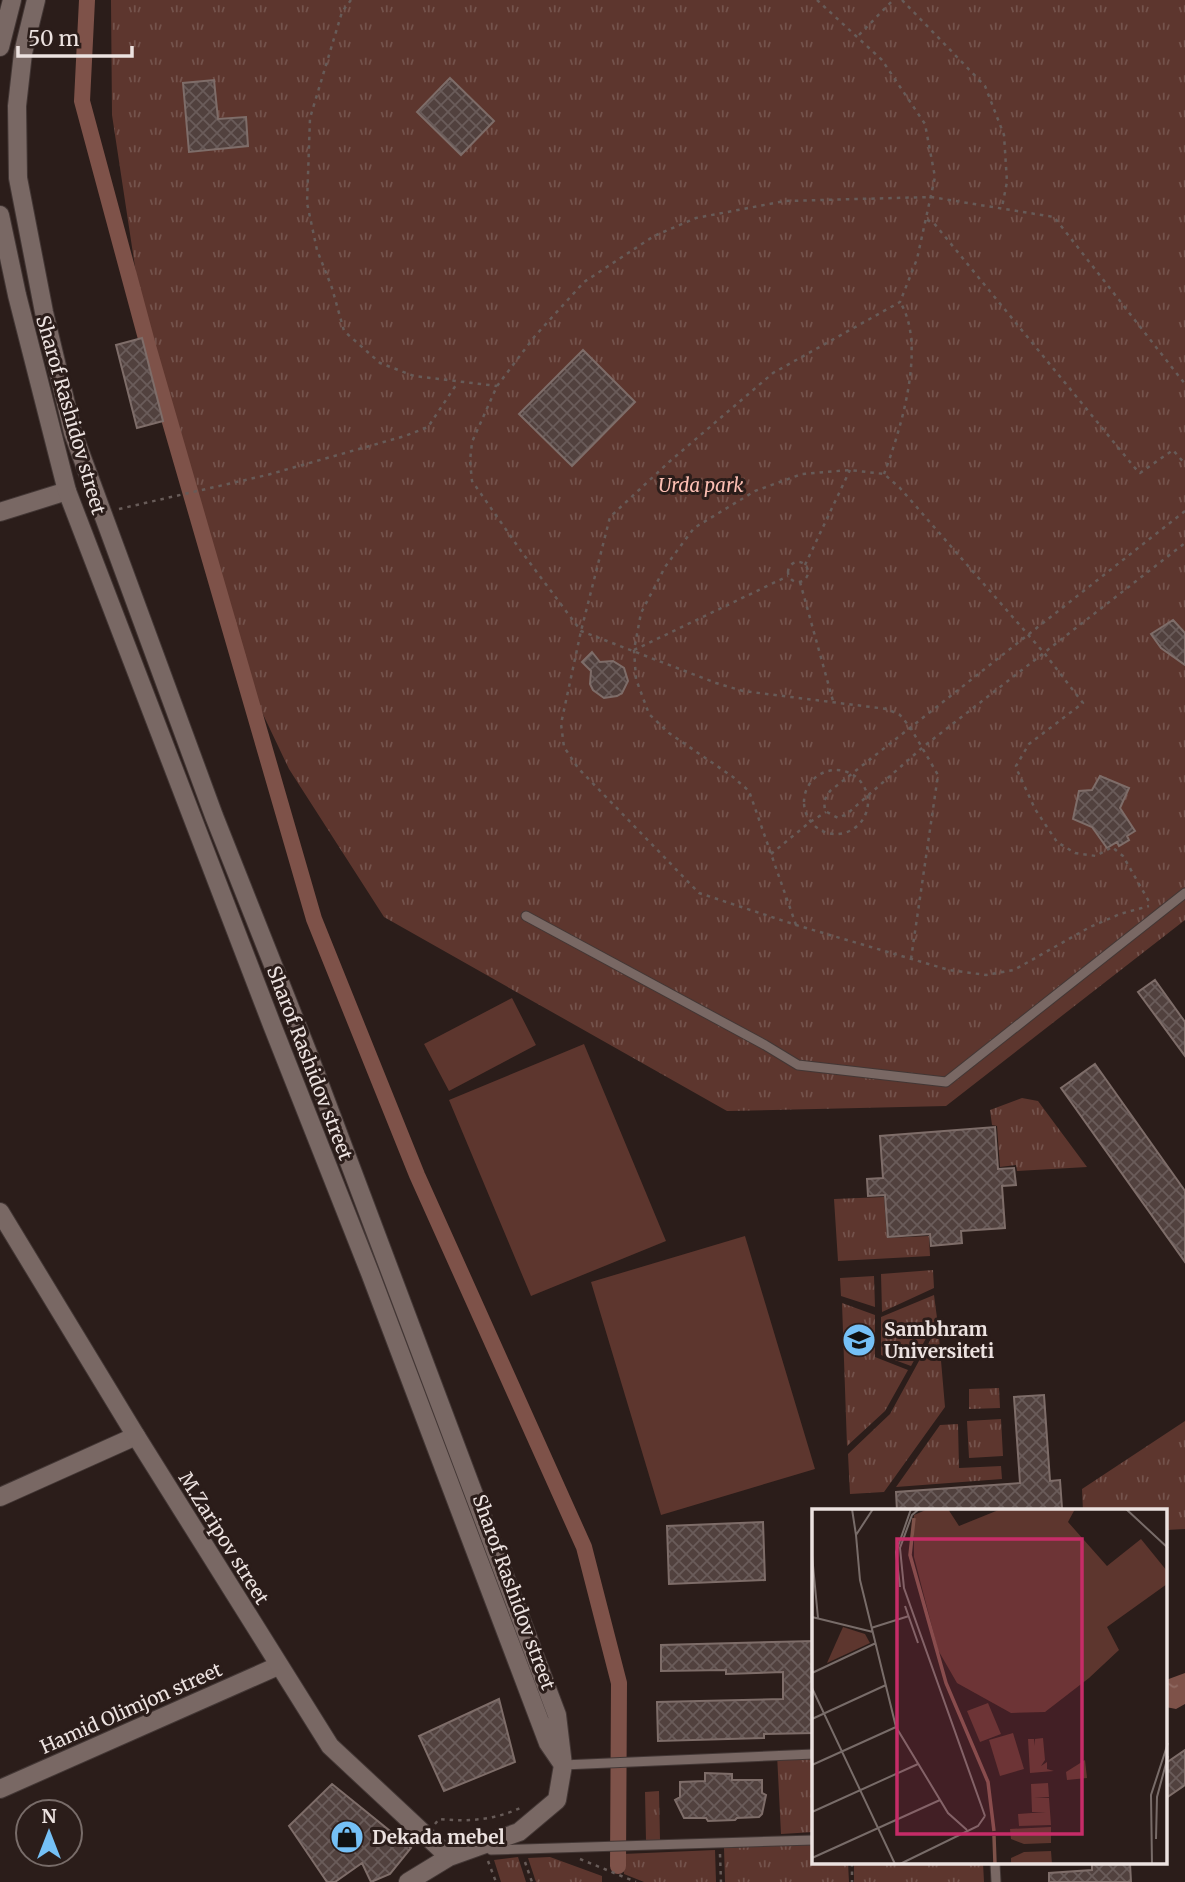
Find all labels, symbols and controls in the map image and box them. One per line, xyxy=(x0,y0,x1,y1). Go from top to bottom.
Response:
scale bar xyxy=(18,14,131,58)
text: 50 m xyxy=(28,25,79,52)
street label: Sharof Rashidov street xyxy=(31,313,111,518)
park label: Urda park xyxy=(658,473,744,497)
street label: Sharof Rashidov street xyxy=(262,962,358,1164)
place label: Sambhram Universiteti xyxy=(884,1317,995,1363)
school or university icon: Sambhram Universiteti xyxy=(840,1321,878,1359)
street label: M.Zaripov street xyxy=(174,1467,275,1609)
street label: Sharof Rashidov street xyxy=(467,1491,561,1693)
inset map xyxy=(812,1509,1168,1864)
street label: Hamid Olimjon street xyxy=(36,1657,226,1759)
north arrow xyxy=(14,1798,84,1868)
text: N xyxy=(41,1804,57,1828)
shop icon: Dekada mebel xyxy=(328,1818,366,1856)
place label: Dekada mebel xyxy=(372,1825,505,1849)

